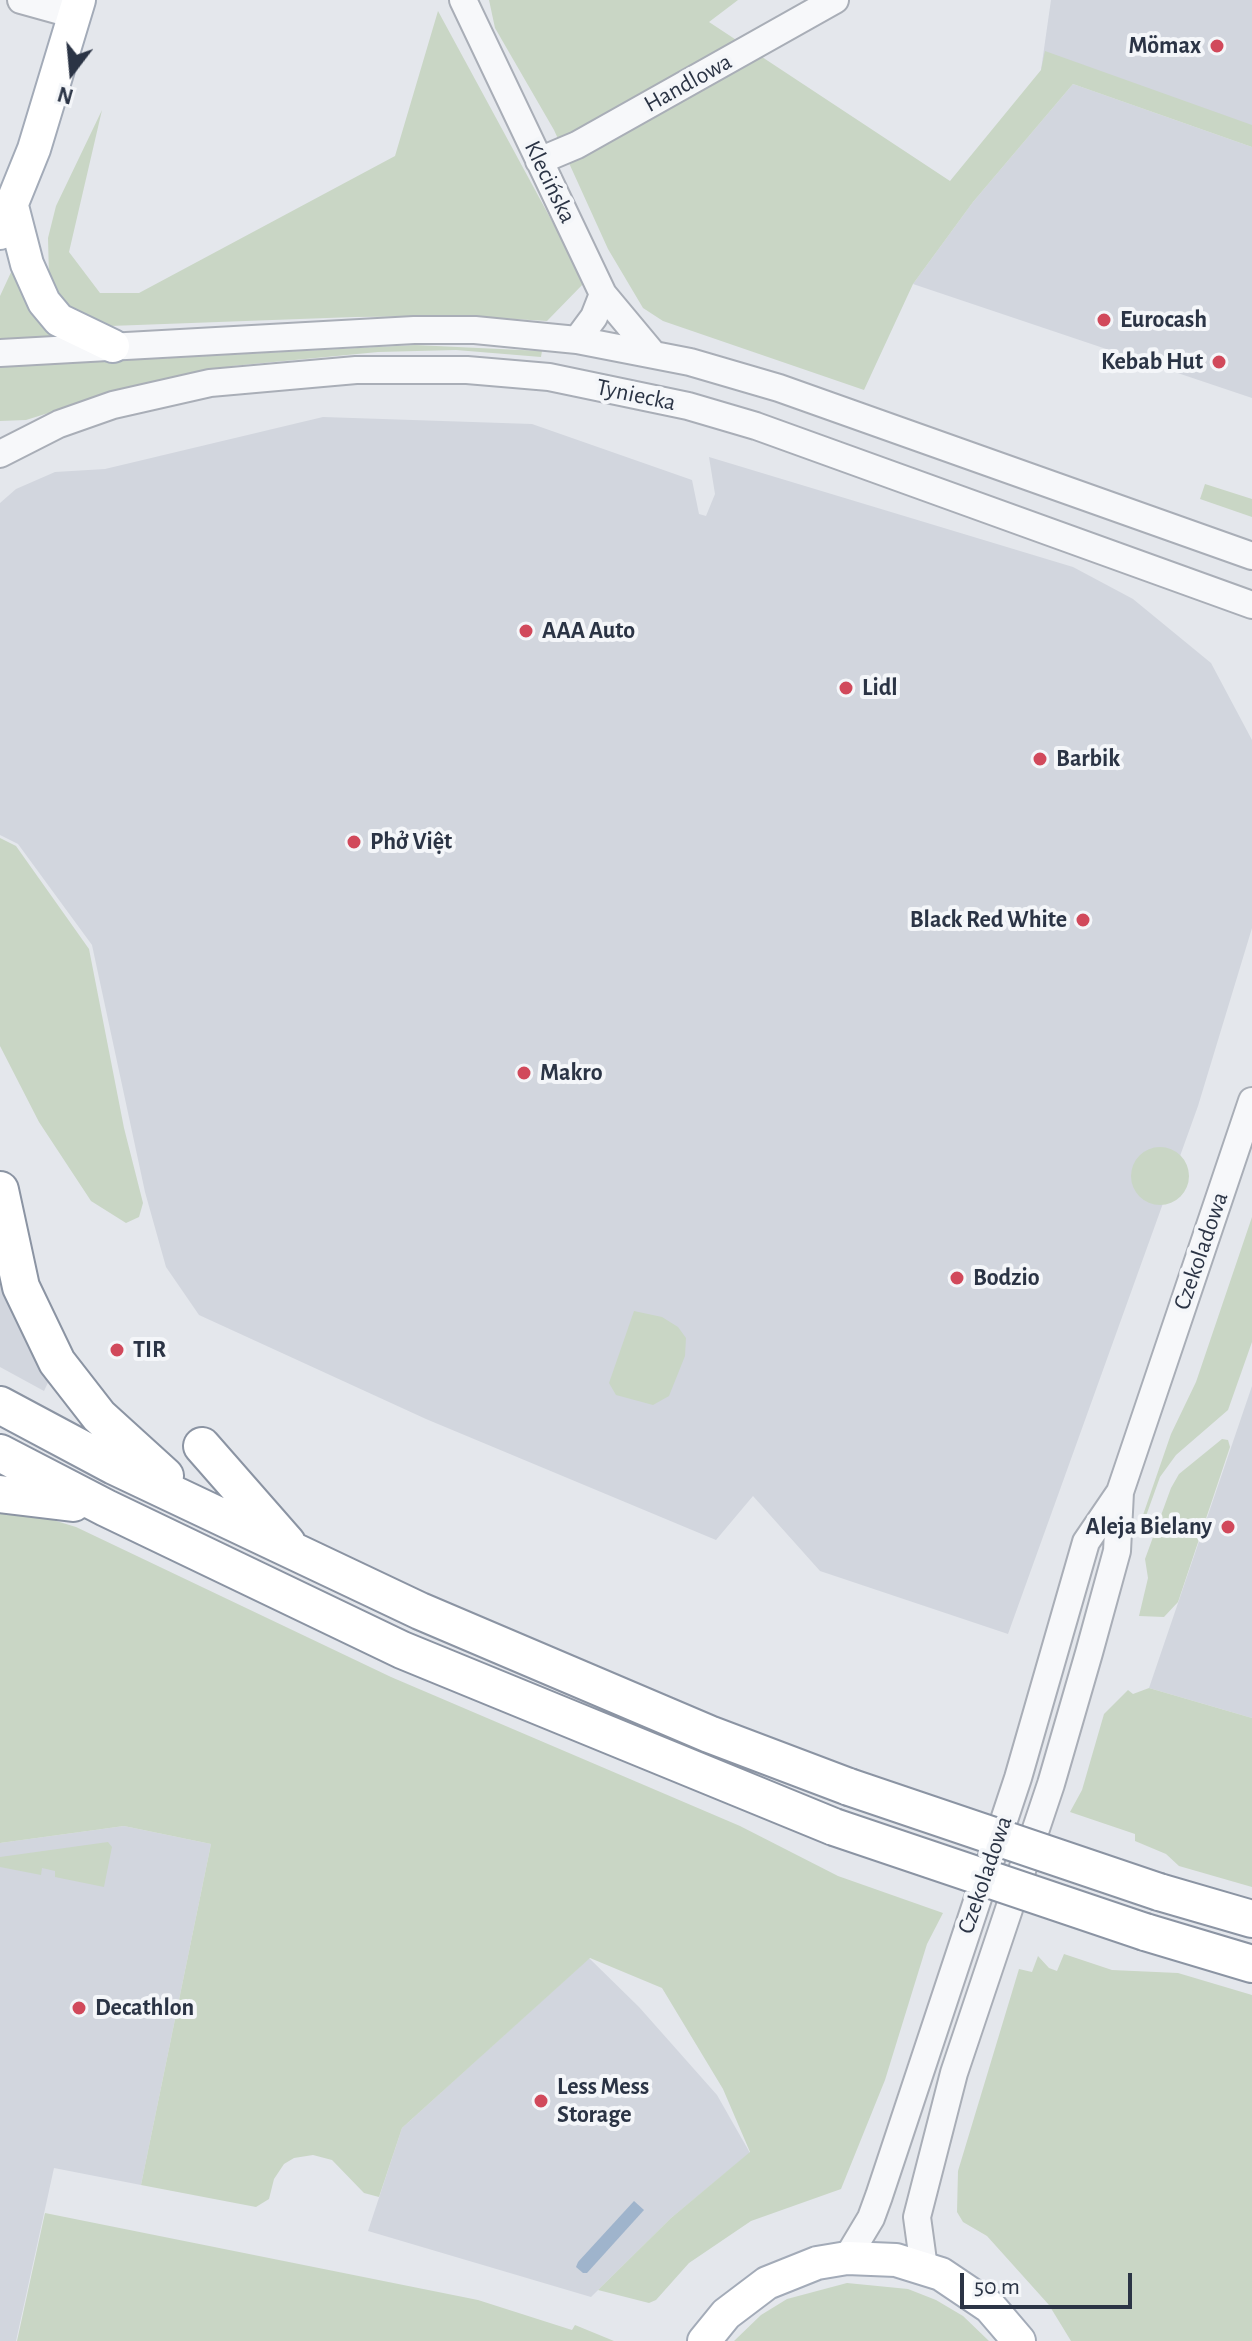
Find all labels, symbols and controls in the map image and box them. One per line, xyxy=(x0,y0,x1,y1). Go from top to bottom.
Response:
north arrow xyxy=(32,32,112,112)
place label: Mömax xyxy=(1129,32,1201,60)
marker: Mömax xyxy=(1208,37,1226,55)
street label: Handlowa xyxy=(639,47,737,119)
text: N xyxy=(55,82,76,108)
street label: Klecińska xyxy=(518,136,582,228)
place label: Eurocash xyxy=(1120,306,1207,334)
marker: Eurocash xyxy=(1095,311,1113,329)
place label: Kebab Hut xyxy=(1101,348,1203,376)
marker: Kebab Hut xyxy=(1210,353,1228,371)
street label: Tyniecka xyxy=(594,373,678,417)
place label: AAA Auto xyxy=(542,617,635,645)
marker: AAA Auto xyxy=(517,622,535,640)
place label: Lidl xyxy=(862,674,898,702)
marker: Lidl xyxy=(837,679,855,697)
place label: Barbik xyxy=(1056,745,1120,773)
marker: Barbik xyxy=(1031,750,1049,768)
place label: Phở Việt xyxy=(370,828,452,856)
marker: Phở Việt xyxy=(345,833,363,851)
place label: Black Red White xyxy=(910,906,1067,934)
marker: Black Red White xyxy=(1074,911,1092,929)
place label: Makro xyxy=(540,1059,603,1087)
marker: Makro xyxy=(515,1064,533,1082)
street label: Czekoladowa xyxy=(1167,1188,1235,1314)
place label: Bodzio xyxy=(973,1264,1040,1292)
marker: Bodzio xyxy=(948,1269,966,1287)
place label: TIR xyxy=(133,1336,166,1364)
marker: TIR xyxy=(108,1341,126,1359)
place label: Aleja Bielany xyxy=(1086,1513,1212,1541)
marker: Aleja Bielany xyxy=(1219,1518,1237,1536)
street label: Czekoladowa xyxy=(951,1812,1019,1938)
place label: Decathlon xyxy=(95,1994,194,2022)
marker: Decathlon xyxy=(70,1999,88,2017)
place label: Less Mess Storage xyxy=(557,2073,649,2129)
marker: Less Mess Storage xyxy=(532,2092,550,2110)
scale bar xyxy=(964,2257,1136,2307)
text: 50 m xyxy=(974,2275,1020,2299)

